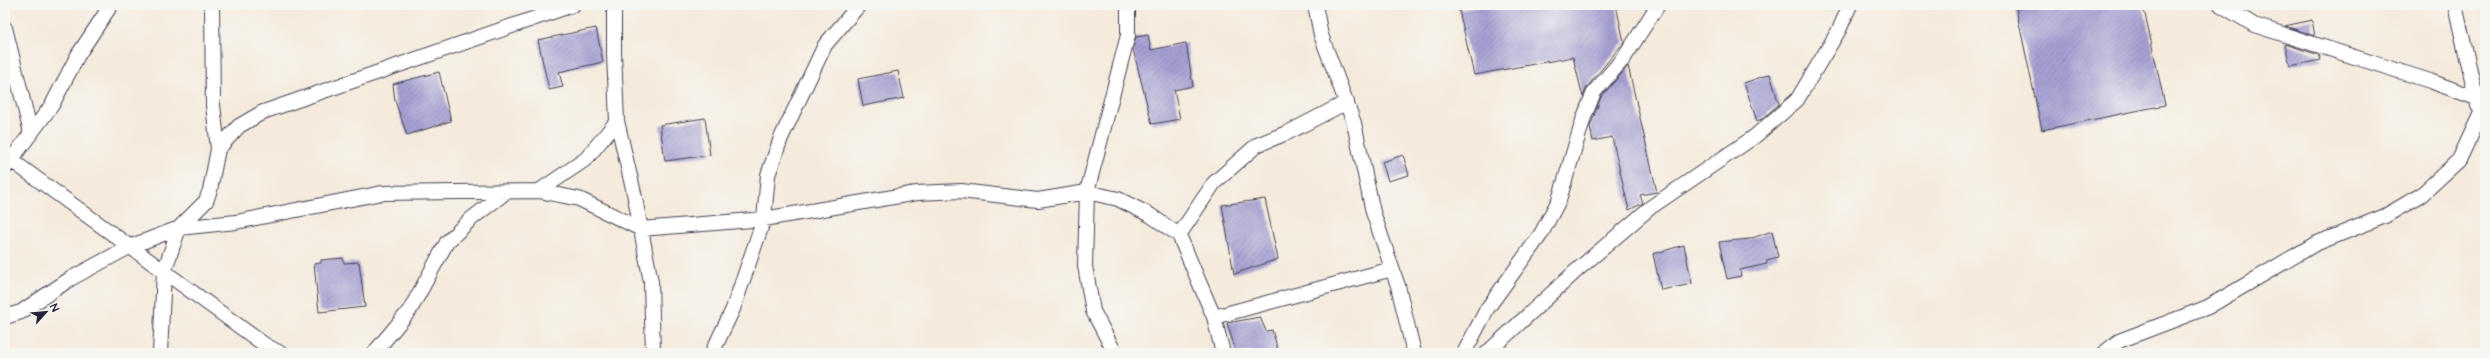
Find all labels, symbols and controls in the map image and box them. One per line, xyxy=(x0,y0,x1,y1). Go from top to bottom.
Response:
north arrow xyxy=(26,292,66,332)
text: N xyxy=(46,301,63,314)

